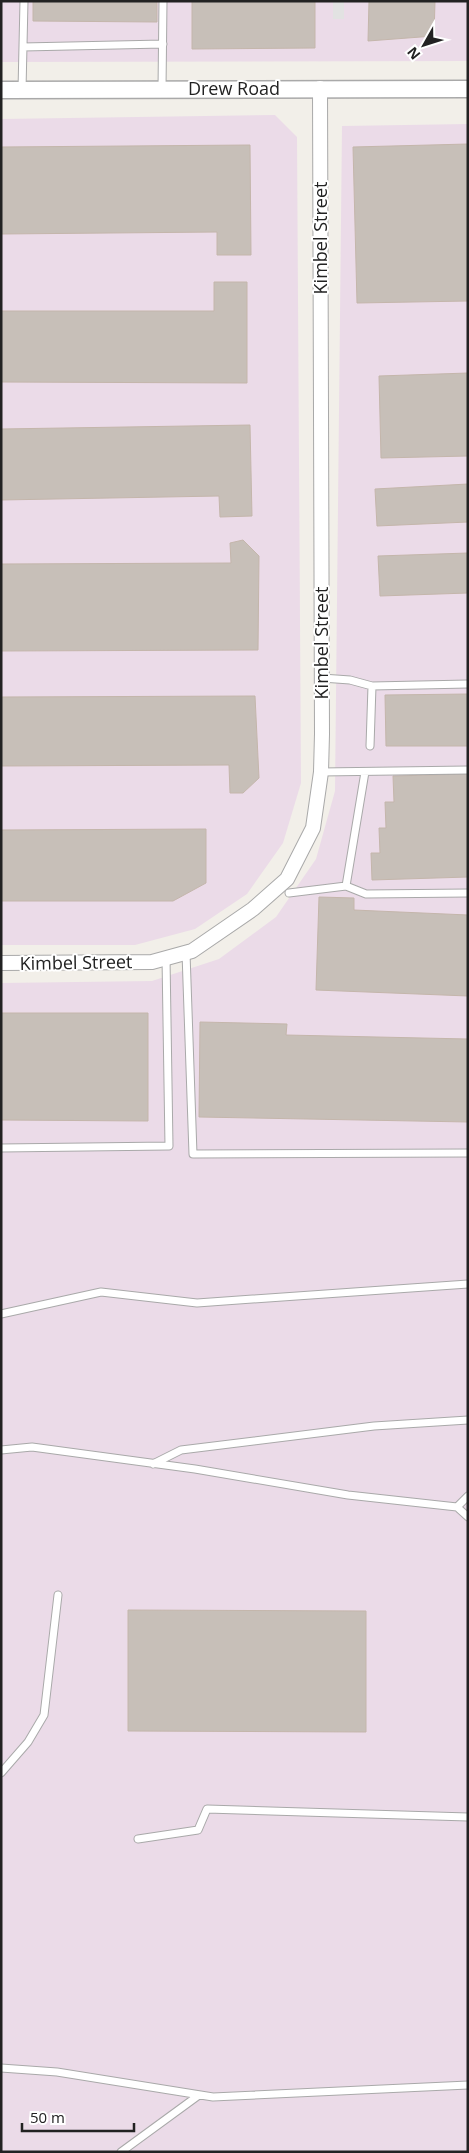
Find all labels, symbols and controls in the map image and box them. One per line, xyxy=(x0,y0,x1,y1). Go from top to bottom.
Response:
north arrow xyxy=(399,20,449,70)
text: N xyxy=(403,43,424,64)
street label: Drew Road xyxy=(188,76,280,100)
street label: Kimbel Street xyxy=(308,182,332,294)
street label: Kimbel Street xyxy=(309,587,333,699)
street label: Kimbel Street xyxy=(19,949,133,975)
scale bar xyxy=(22,2100,135,2132)
text: 50 m xyxy=(30,2107,65,2127)

